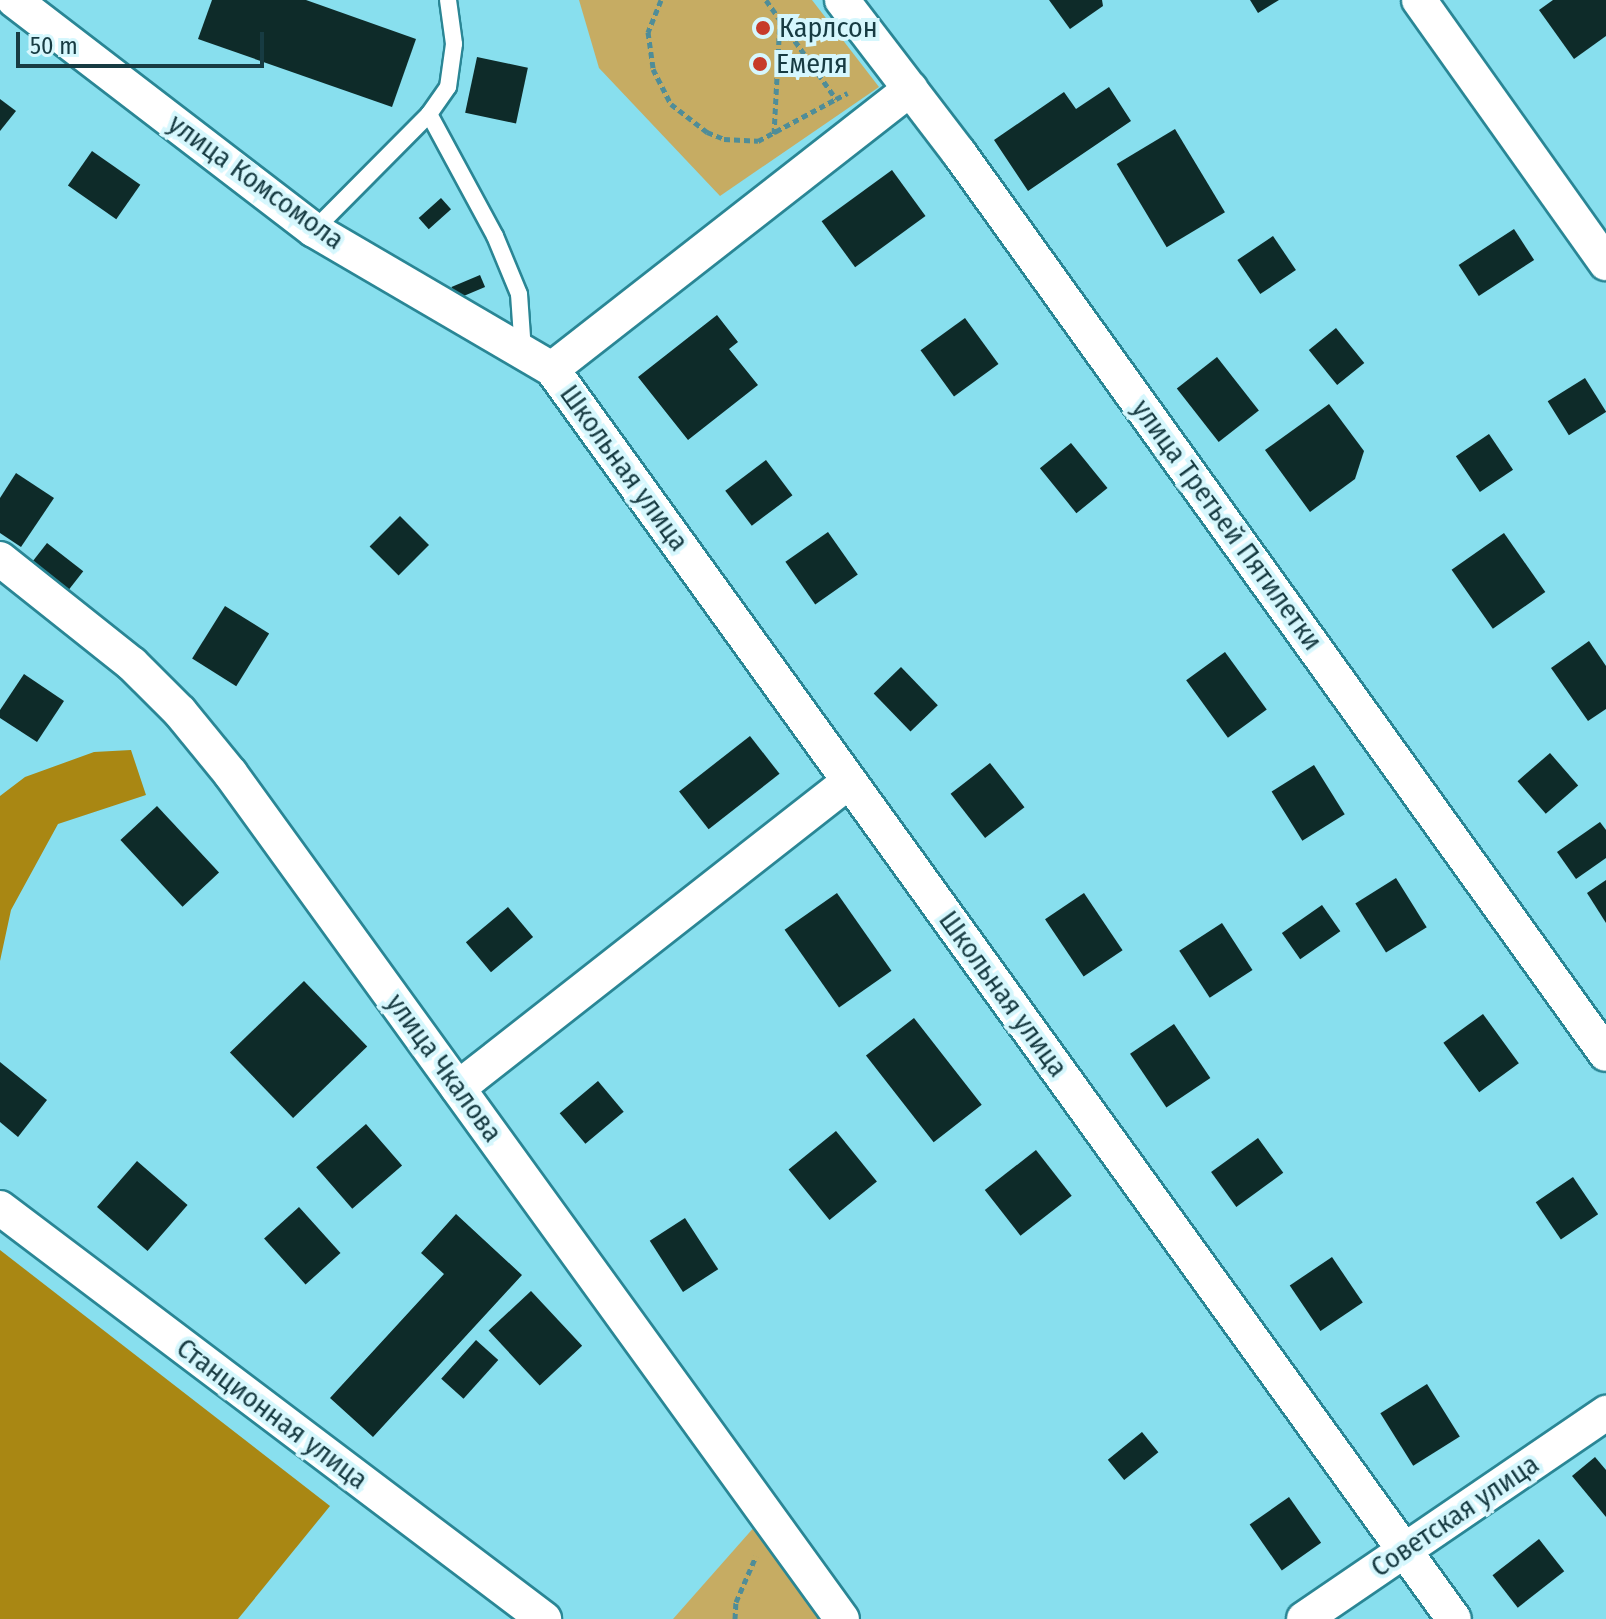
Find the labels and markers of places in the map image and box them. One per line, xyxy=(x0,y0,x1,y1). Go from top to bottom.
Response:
place label: Карлсон xyxy=(779,11,878,45)
marker: Карлсон xyxy=(754,19,772,37)
place label: Емеля xyxy=(776,47,848,81)
marker: Емеля xyxy=(751,55,769,73)

